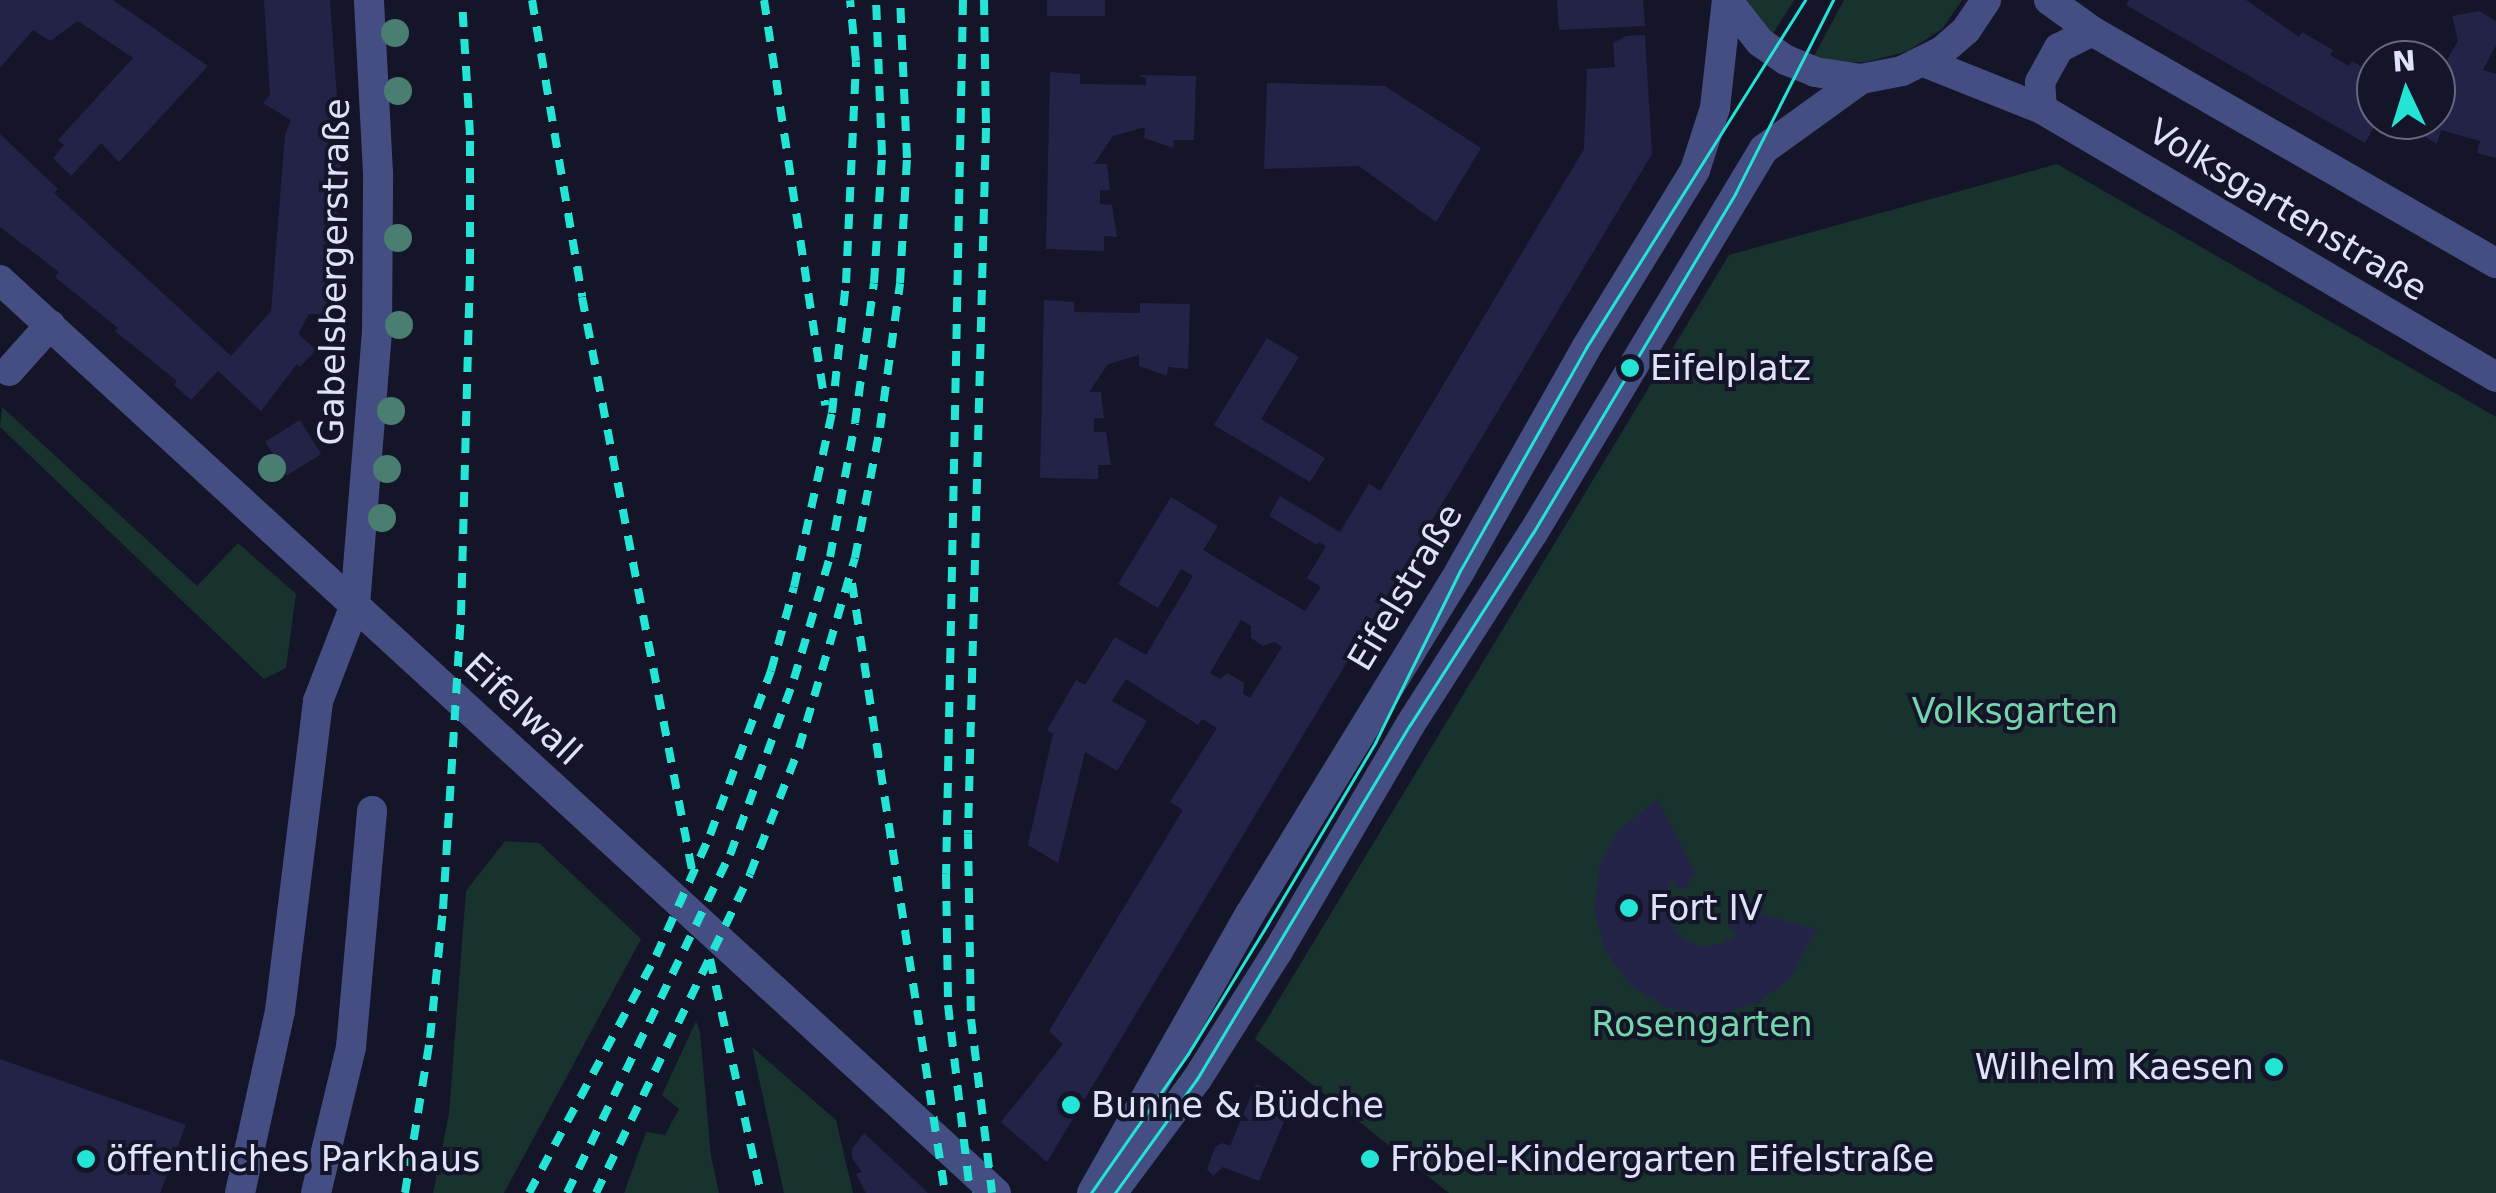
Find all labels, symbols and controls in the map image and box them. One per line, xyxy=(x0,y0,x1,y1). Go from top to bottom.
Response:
north arrow xyxy=(2356,40,2456,140)
text: N xyxy=(2391,44,2417,79)
street label: Gabelsbergerstraße xyxy=(310,98,358,446)
street label: Volksgartenstraße xyxy=(2141,110,2435,310)
place label: Eifelplatz xyxy=(1650,347,1811,389)
marker: Eifelplatz xyxy=(1619,357,1641,379)
street label: Eifelstraße xyxy=(1339,496,1471,678)
street label: Eifelwall xyxy=(456,644,590,774)
park label: Volksgarten xyxy=(1912,690,2118,732)
place label: Fort IV xyxy=(1649,887,1763,929)
marker: Fort IV xyxy=(1618,897,1640,919)
park label: Rosengarten xyxy=(1591,1003,1813,1045)
place label: Wilhelm Kaesen xyxy=(1975,1046,2254,1088)
marker: Wilhelm Kaesen xyxy=(2263,1056,2285,1078)
place label: Bunne & Büdche xyxy=(1091,1084,1384,1126)
marker: Bunne & Büdche xyxy=(1060,1094,1082,1116)
place label: öffentliches Parkhaus xyxy=(106,1138,480,1180)
place label: Fröbel-Kindergarten Eifelstraße xyxy=(1390,1138,1935,1180)
marker: öffentliches Parkhaus xyxy=(75,1148,97,1170)
marker: Fröbel-Kindergarten Eifelstraße xyxy=(1359,1148,1381,1170)

